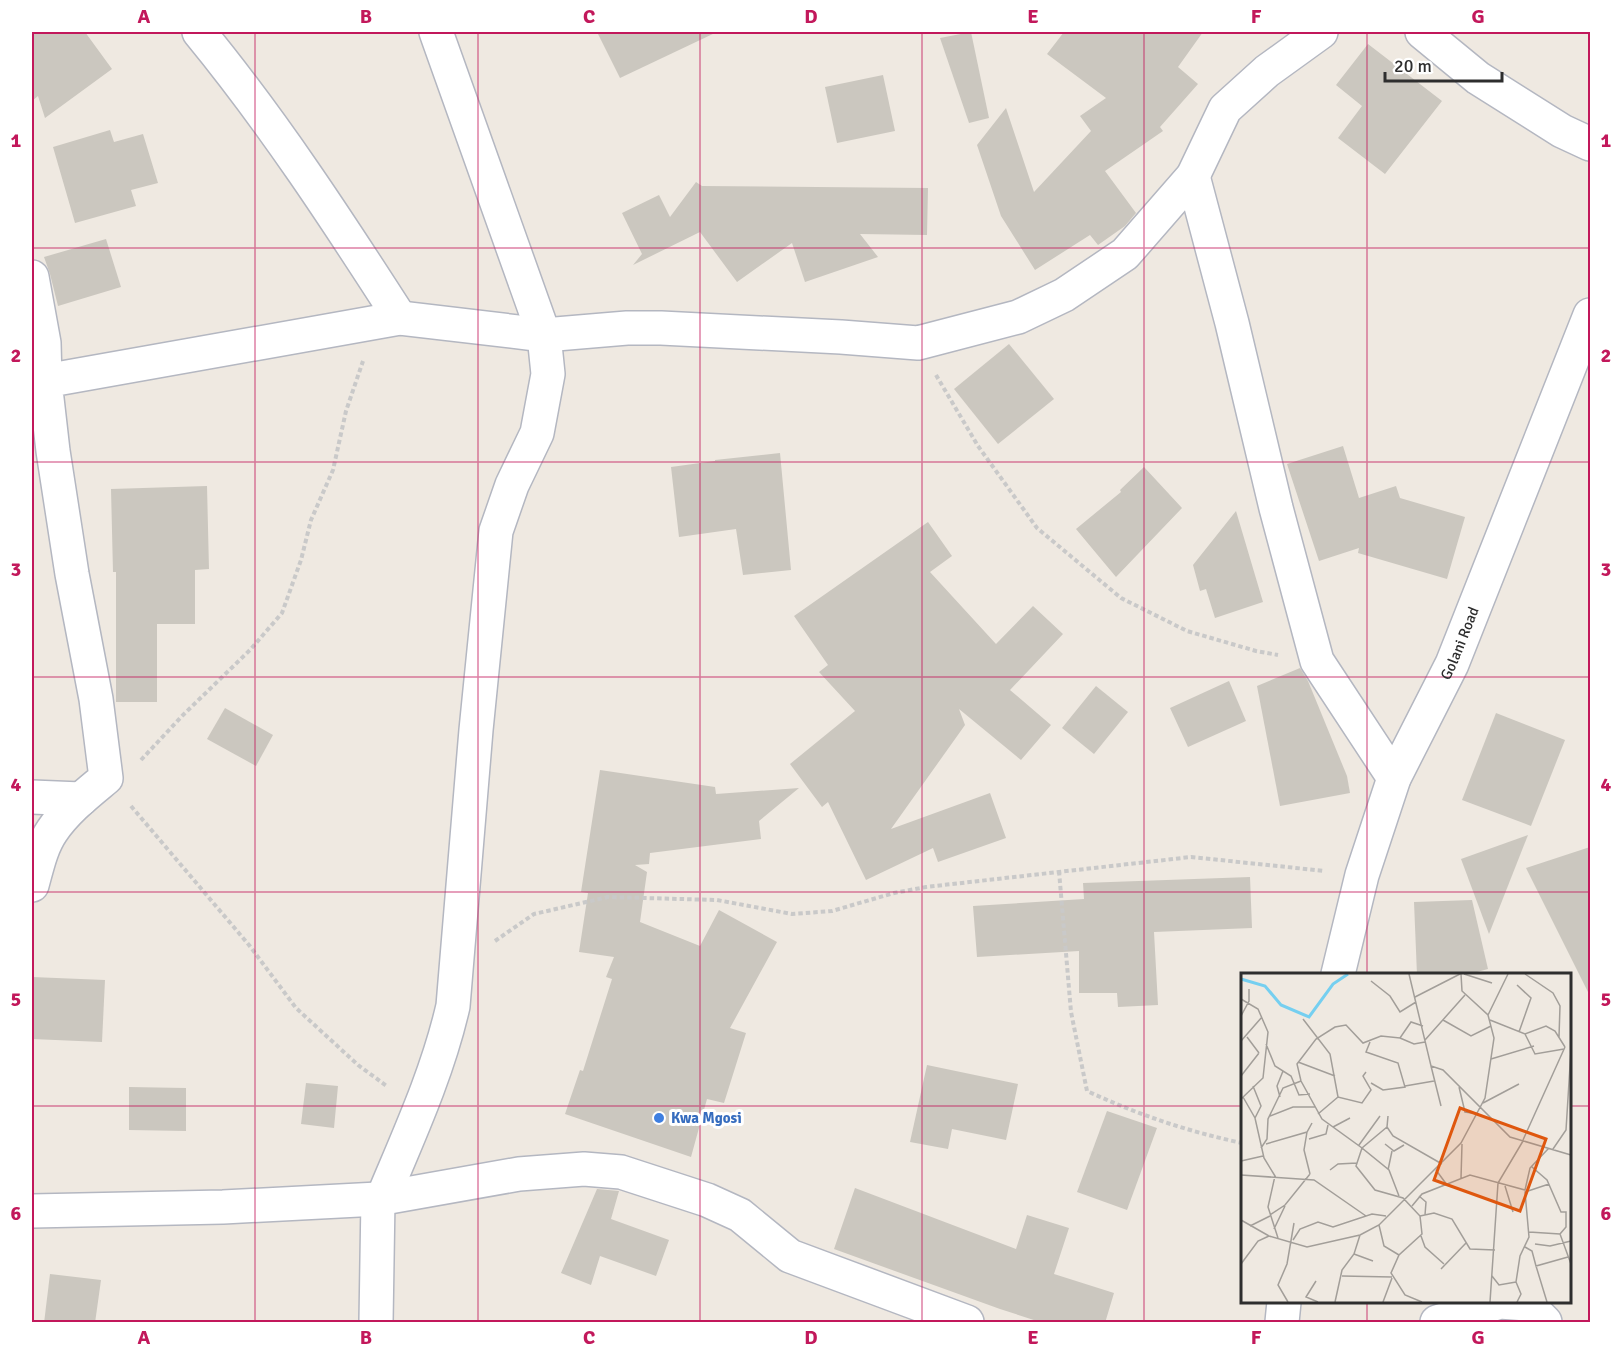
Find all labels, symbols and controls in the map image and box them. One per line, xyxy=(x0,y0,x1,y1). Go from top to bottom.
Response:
text: A xyxy=(138,4,151,29)
text: B xyxy=(360,4,372,29)
text: C xyxy=(583,4,595,29)
text: D xyxy=(804,4,818,29)
text: E xyxy=(1027,4,1039,29)
text: F xyxy=(1251,4,1262,29)
text: G xyxy=(1471,4,1485,29)
scale bar xyxy=(1385,45,1502,83)
text: 20 m xyxy=(1394,55,1432,77)
text: 1 xyxy=(11,128,22,153)
text: 1 xyxy=(1601,128,1612,153)
text: 2 xyxy=(11,343,21,368)
text: 2 xyxy=(1601,343,1611,368)
text: 3 xyxy=(11,557,21,582)
text: 3 xyxy=(1601,557,1611,582)
street label: Golani Road xyxy=(1436,604,1483,683)
text: 4 xyxy=(11,772,22,797)
text: 4 xyxy=(1601,772,1612,797)
inset map xyxy=(1241,973,1571,1303)
text: 5 xyxy=(11,987,21,1012)
text: 5 xyxy=(1601,987,1611,1012)
place label: Kwa Mgosi xyxy=(671,1109,742,1127)
marker: Kwa Mgosi xyxy=(652,1111,666,1125)
text: 6 xyxy=(11,1201,22,1226)
text: 6 xyxy=(1601,1201,1612,1226)
text: A xyxy=(138,1325,151,1350)
text: B xyxy=(360,1325,372,1350)
text: C xyxy=(583,1325,595,1350)
text: D xyxy=(804,1325,818,1350)
text: E xyxy=(1027,1325,1039,1350)
text: F xyxy=(1251,1325,1262,1350)
text: G xyxy=(1471,1325,1485,1350)

